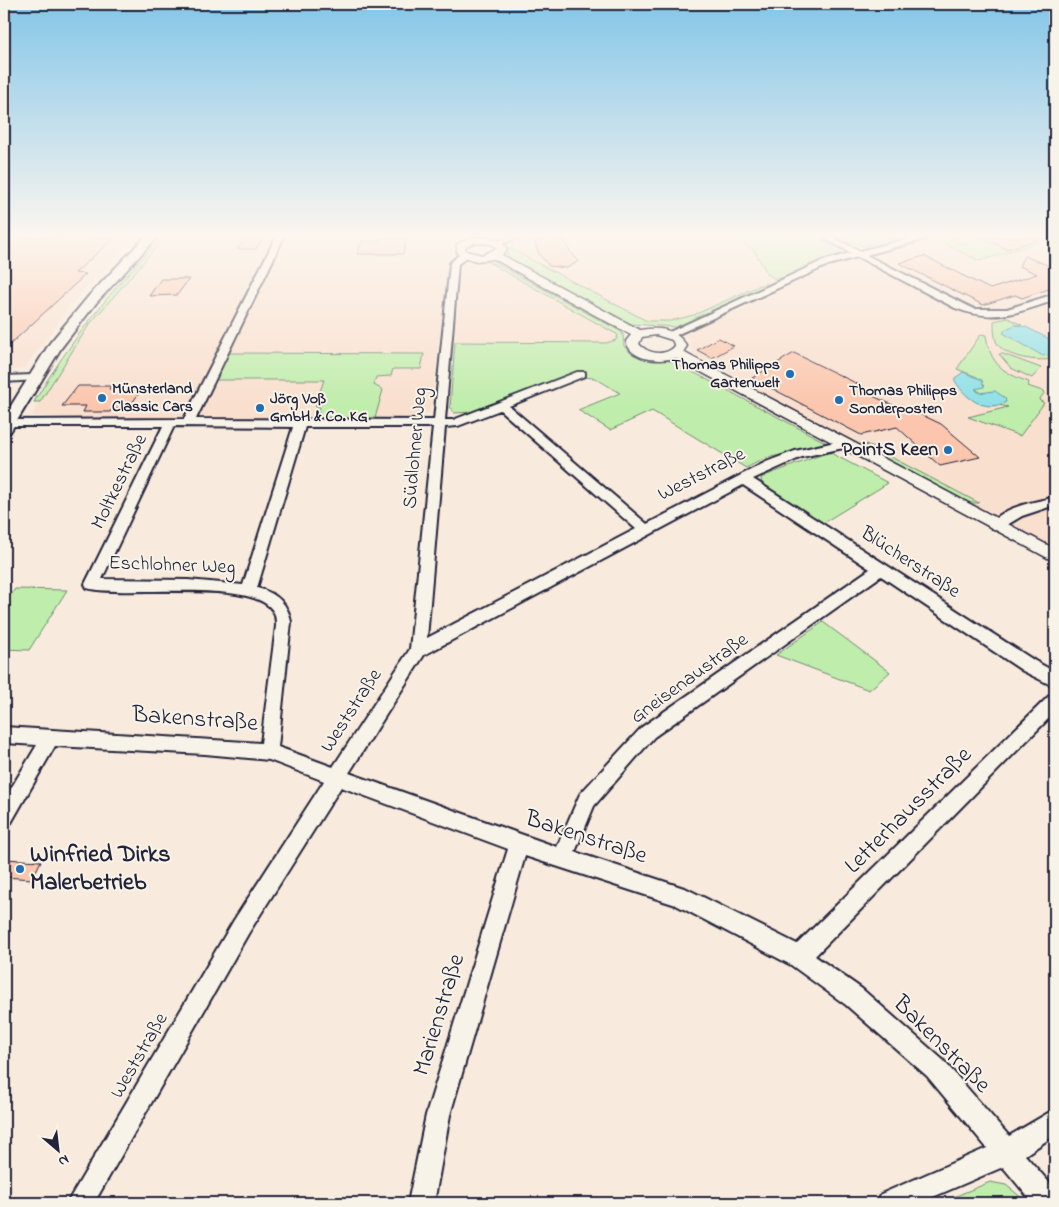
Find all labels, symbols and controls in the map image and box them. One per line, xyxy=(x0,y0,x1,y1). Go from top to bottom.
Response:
place label: Thomas Philipps Gartenwelt xyxy=(672,353,781,395)
marker: Thomas Philipps Gartenwelt xyxy=(784,368,796,380)
place label: Münsterland Classic Cars xyxy=(112,377,193,419)
place label: Thomas Philipps Sonderposten xyxy=(849,379,957,421)
street label: Südlohner Weg xyxy=(396,386,437,510)
place label: Jörg Voß GmbH & Co. KG xyxy=(270,387,368,429)
marker: Münsterland Classic Cars xyxy=(96,392,108,404)
marker: Thomas Philipps Sonderposten xyxy=(833,394,845,406)
marker: Jörg Voß GmbH & Co. KG xyxy=(254,402,266,414)
street label: Moltkestraße xyxy=(84,429,156,535)
place label: PointS Keen xyxy=(842,436,938,465)
street label: Weststraße xyxy=(653,441,751,509)
marker: PointS Keen xyxy=(942,444,954,456)
street label: Blücherstraße xyxy=(854,519,966,606)
street label: Eschlohner Weg xyxy=(108,549,236,584)
street label: Gneisenaustraße xyxy=(625,626,755,732)
street label: Weststraße xyxy=(314,663,390,759)
street label: Bakenstraße xyxy=(130,698,259,742)
street label: Letterhausstraße xyxy=(837,739,981,883)
street label: Bakenstraße xyxy=(520,802,652,874)
place label: Winfried Dirks Malerbetrieb xyxy=(30,838,170,901)
marker: Winfried Dirks Malerbetrieb xyxy=(14,863,26,875)
street label: Marienstraße xyxy=(405,949,475,1080)
street label: Bakenstraße xyxy=(883,987,998,1102)
street label: Weststraße xyxy=(104,1008,176,1104)
north arrow xyxy=(32,1124,82,1174)
text: N xyxy=(54,1149,73,1172)

